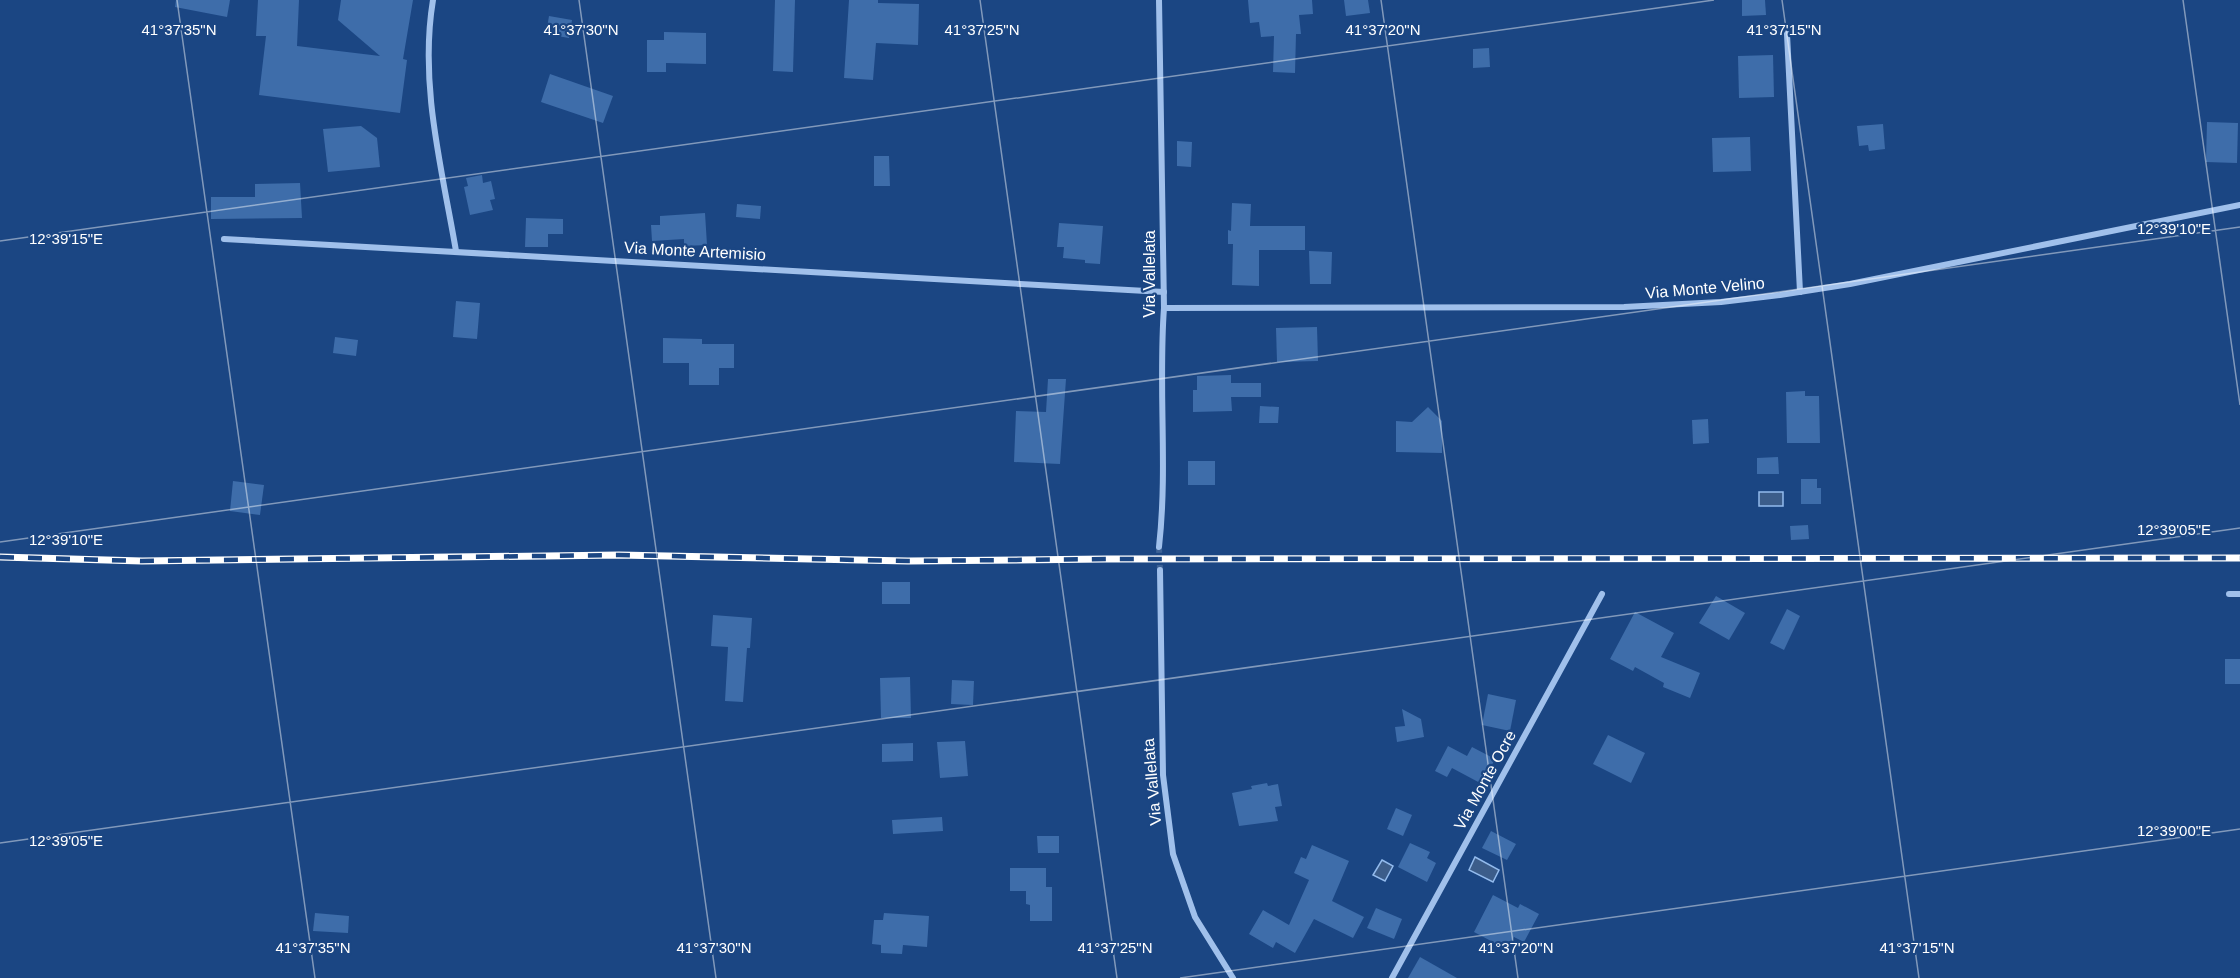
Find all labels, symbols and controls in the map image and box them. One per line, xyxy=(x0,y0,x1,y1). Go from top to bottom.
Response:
text: 41°37'35"N xyxy=(141,21,217,38)
text: 41°37'30"N xyxy=(543,21,619,38)
text: 41°37'25"N xyxy=(944,21,1020,38)
text: 41°37'20"N xyxy=(1345,21,1421,38)
text: 41°37'15"N xyxy=(1746,21,1822,38)
text: 12°39'10"E xyxy=(2137,220,2211,237)
text: 12°39'15"E xyxy=(29,230,103,247)
street label: Via Vallelata xyxy=(1141,230,1158,318)
street label: Via Monte Artemisio xyxy=(624,239,766,263)
street label: Via Monte Velino xyxy=(1645,274,1766,302)
text: 12°39'05"E xyxy=(2137,521,2211,538)
text: 12°39'10"E xyxy=(29,531,103,548)
street label: Via Monte Ocre xyxy=(1451,727,1519,833)
street label: Via Vallelata xyxy=(1140,738,1164,826)
text: 12°39'00"E xyxy=(2137,822,2211,839)
text: 12°39'05"E xyxy=(29,832,103,849)
text: 41°37'35"N xyxy=(275,939,351,956)
text: 41°37'30"N xyxy=(676,939,752,956)
text: 41°37'25"N xyxy=(1077,939,1153,956)
text: 41°37'20"N xyxy=(1478,939,1554,956)
text: 41°37'15"N xyxy=(1879,939,1955,956)

